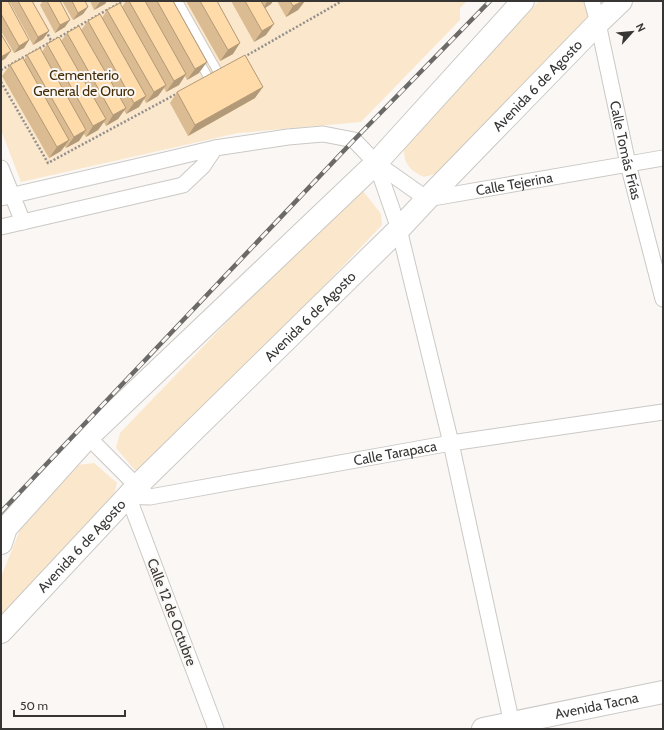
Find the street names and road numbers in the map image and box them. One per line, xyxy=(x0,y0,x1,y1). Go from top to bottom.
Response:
street label: Avenida 6 de Agosto xyxy=(489,35,586,135)
street label: Calle Tomás Frías xyxy=(606,99,646,202)
street label: Calle Tejerina xyxy=(474,168,554,199)
street label: Avenida 6 de Agosto xyxy=(261,267,360,365)
street label: Calle Tarapaca xyxy=(352,437,438,469)
street label: Avenida 6 de Agosto xyxy=(34,495,130,596)
street label: Calle 12 de Octubre xyxy=(143,556,201,668)
street label: Avenida Tacna xyxy=(553,688,640,723)

